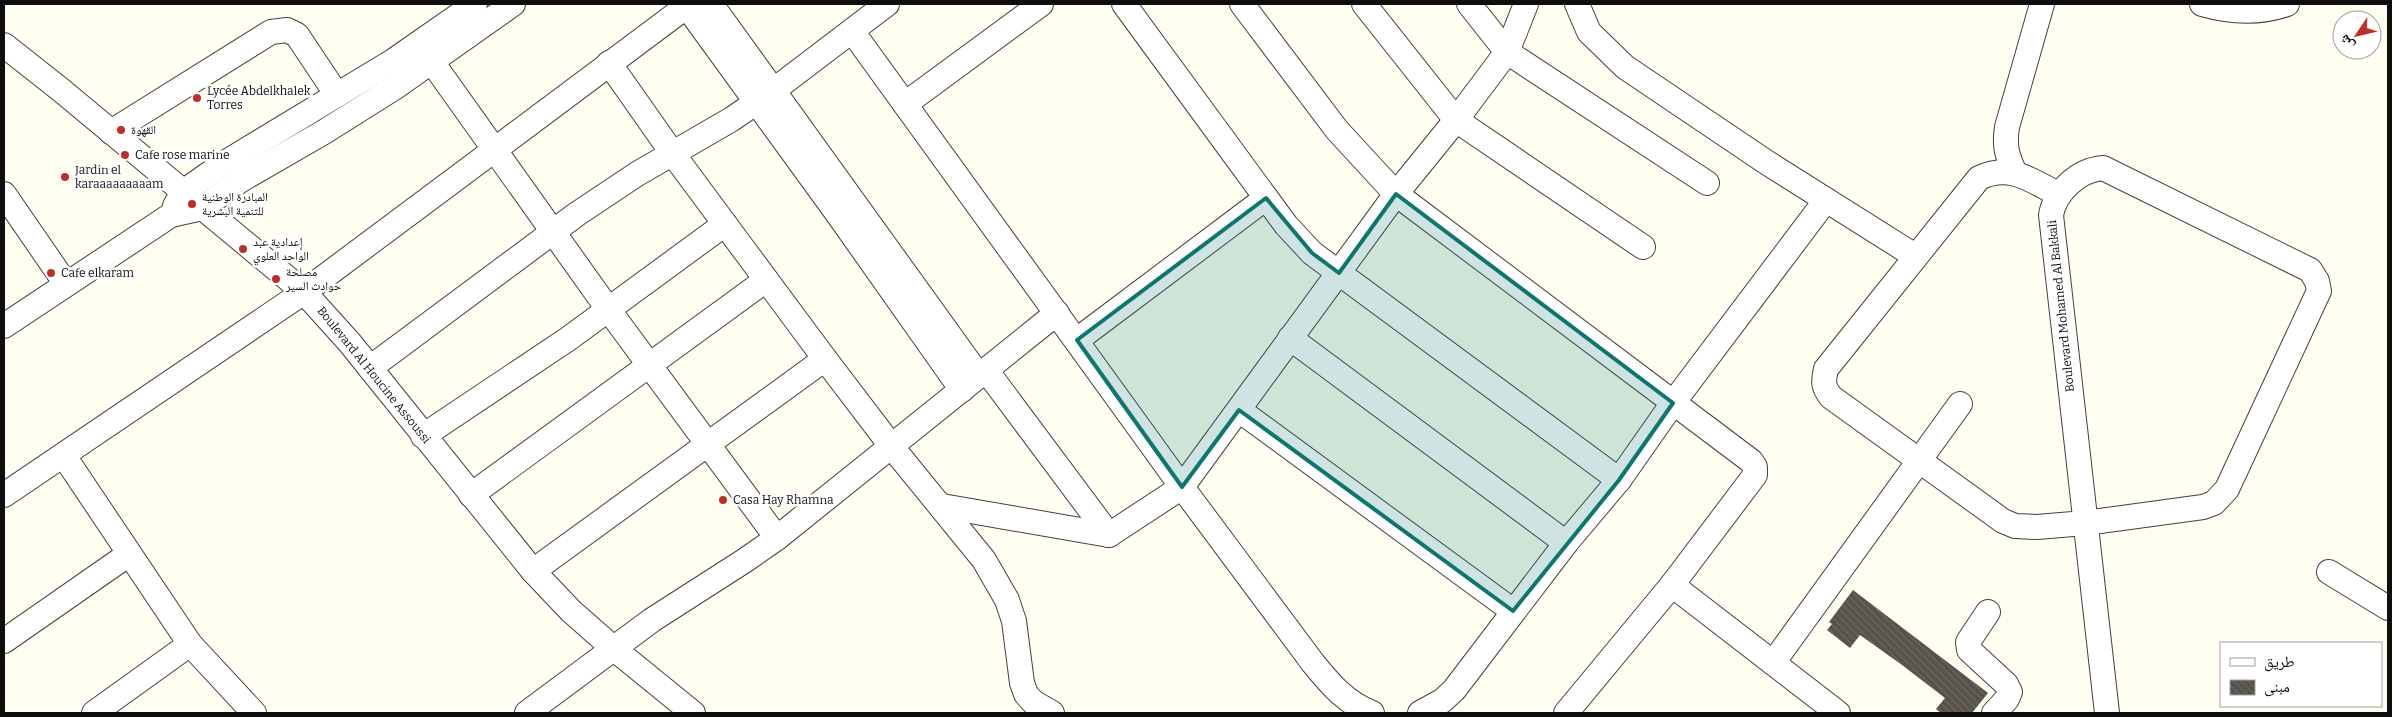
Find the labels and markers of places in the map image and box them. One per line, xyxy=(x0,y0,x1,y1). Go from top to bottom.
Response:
place label: Lycée Abdelkhalek Torres xyxy=(207,84,311,112)
marker: Lycée Abdelkhalek Torres xyxy=(191,92,203,104)
place label: القهوة xyxy=(131,123,156,137)
marker: القهوة xyxy=(115,124,127,136)
place label: Cafe rose marine xyxy=(135,148,230,162)
marker: Cafe rose marine xyxy=(119,149,131,161)
place label: Jardin el karaaaaaaaaam xyxy=(74,163,164,191)
marker: Jardin el karaaaaaaaaam xyxy=(59,171,71,183)
place label: المبادرة الوطنية للتنمية البشرية xyxy=(202,190,268,218)
marker: المبادرة الوطنية للتنمية البشرية xyxy=(186,198,198,210)
place label: إعدادية عبد الواحد العلوي xyxy=(253,235,309,266)
marker: إعدادية عبد الواحد العلوي xyxy=(237,243,249,255)
place label: مصلحة حوادث السير xyxy=(285,265,342,293)
place label: Cafe elkaram xyxy=(61,266,135,280)
marker: Cafe elkaram xyxy=(45,267,57,279)
marker: مصلحة حوادث السير xyxy=(270,273,282,285)
place label: Casa Hay Rhamna xyxy=(733,493,834,507)
marker: Casa Hay Rhamna xyxy=(717,494,729,506)

